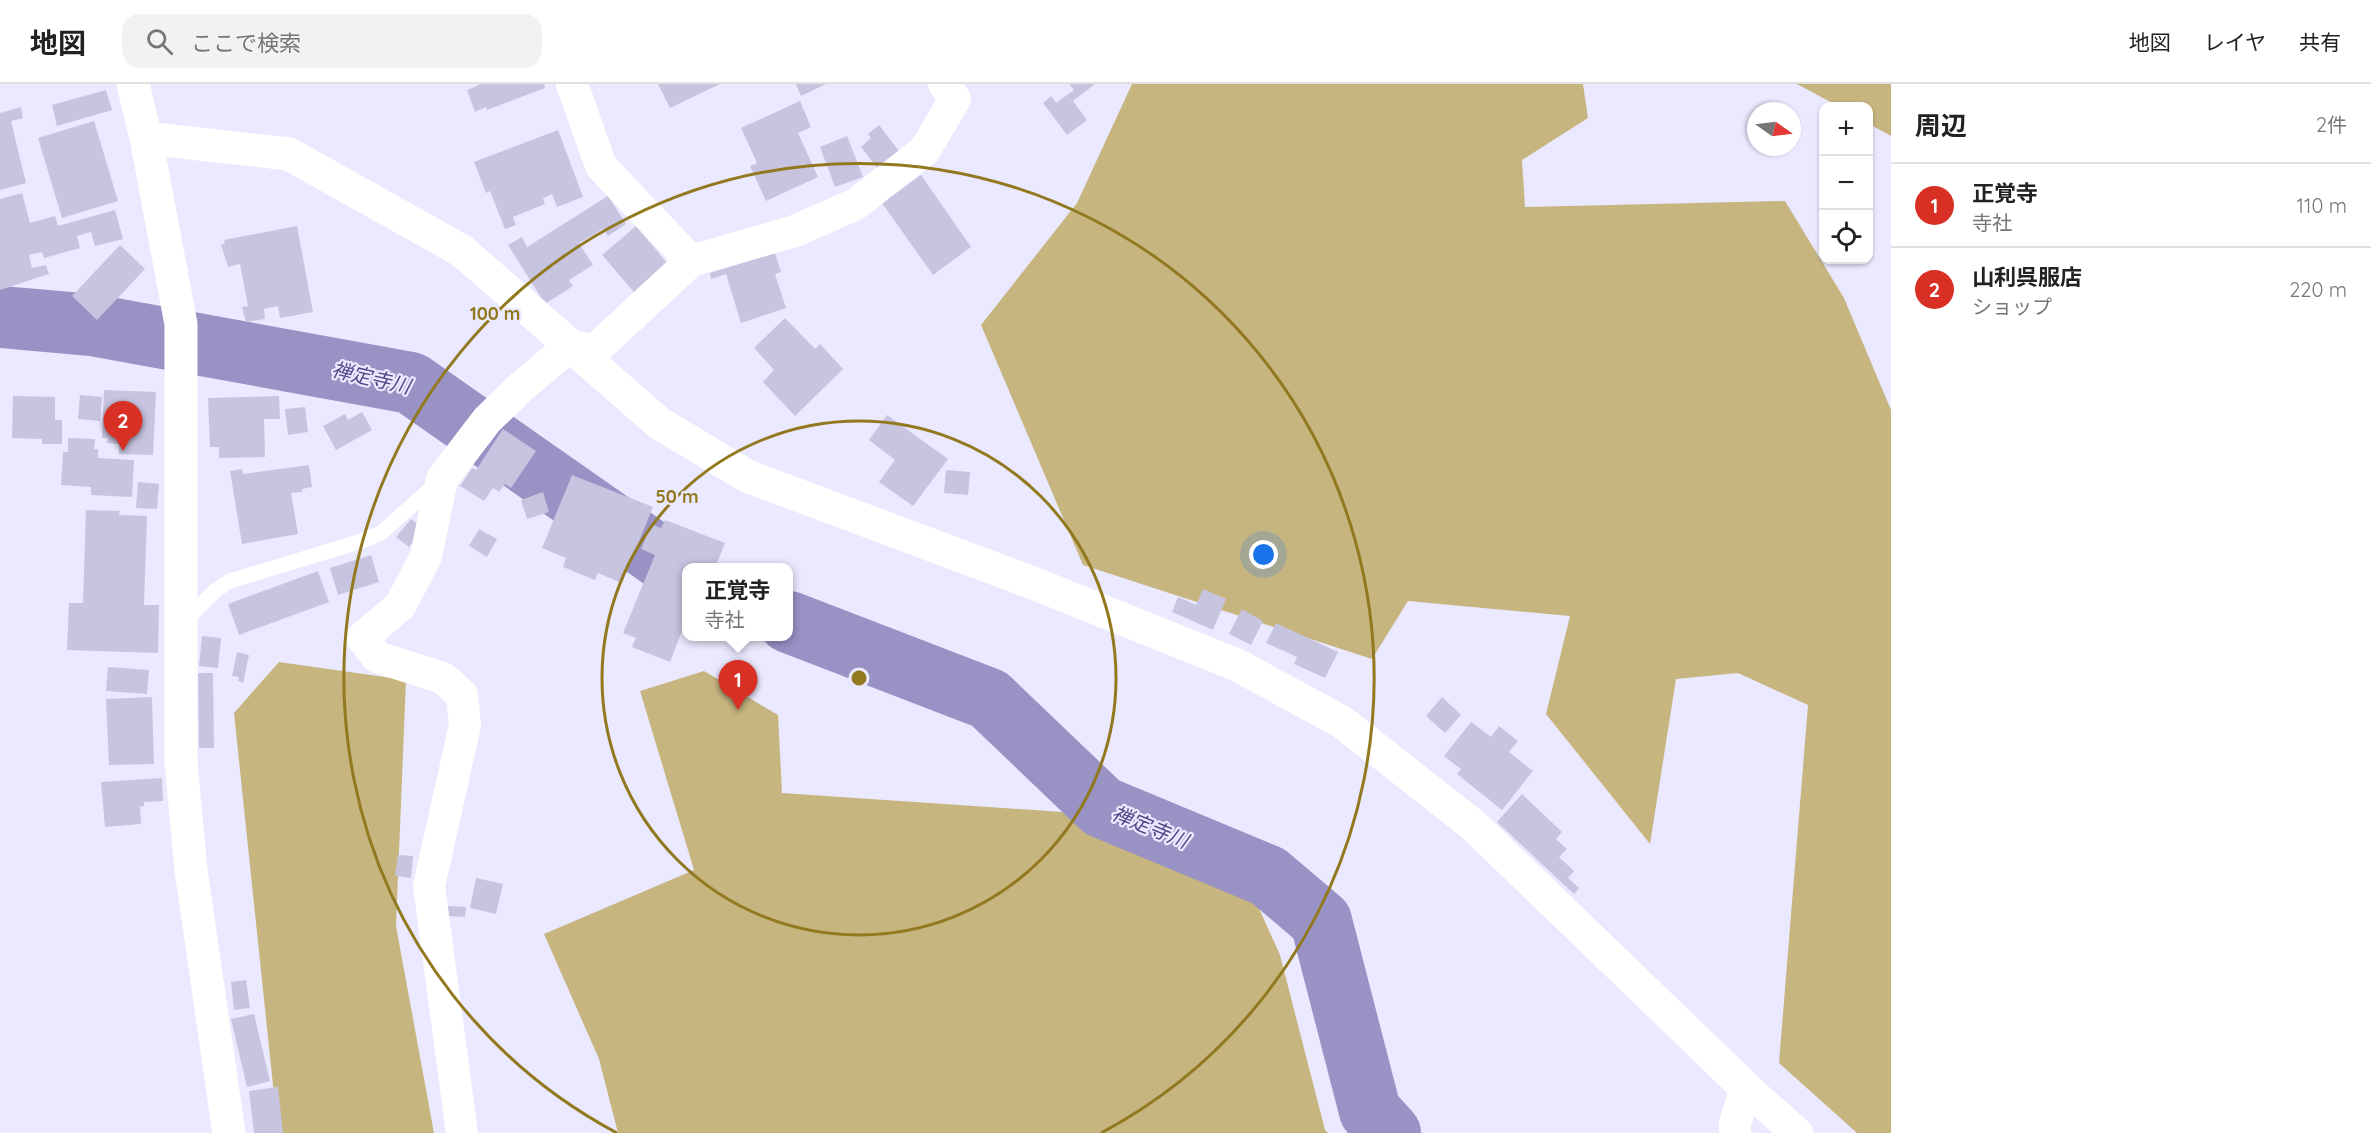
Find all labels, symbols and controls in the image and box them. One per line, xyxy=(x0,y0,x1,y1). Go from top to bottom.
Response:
search box xyxy=(122,14,542,68)
text: 地図 xyxy=(30,25,86,60)
icon: search xyxy=(143,25,176,58)
text: ここで検索 xyxy=(191,29,301,57)
text: 地図 xyxy=(2129,29,2171,55)
text: レイヤ xyxy=(2204,29,2266,55)
text: 共有 xyxy=(2299,29,2341,55)
north arrow xyxy=(1747,102,1801,156)
map controls xyxy=(1819,102,1873,264)
button: + xyxy=(1819,102,1873,156)
text: 周辺 xyxy=(1915,109,1967,142)
text: 2件 xyxy=(2316,112,2347,137)
button: − xyxy=(1819,156,1873,210)
text: 正覚寺 xyxy=(1972,179,2038,207)
text: 1 xyxy=(1931,193,1938,218)
text: 110 m xyxy=(2297,193,2347,218)
button: locate xyxy=(1819,210,1873,264)
text: 寺社 xyxy=(1972,210,2012,235)
text: 山利呉服店 xyxy=(1972,263,2082,291)
text: 2 xyxy=(1929,277,1940,302)
text: 220 m xyxy=(2289,277,2347,302)
text: ショップ xyxy=(1972,294,2052,319)
text: 100 m xyxy=(470,302,520,325)
water label: 禅定寺川 xyxy=(329,356,415,399)
pin: 2 xyxy=(104,402,142,451)
text: 50 m xyxy=(655,485,699,508)
your location xyxy=(1249,540,1278,569)
popup xyxy=(682,563,793,641)
text: 正覚寺 xyxy=(704,576,771,604)
text: 寺社 xyxy=(704,607,744,632)
pin: 1 xyxy=(718,660,758,710)
centre of rings xyxy=(849,668,869,688)
water label: 禅定寺川 xyxy=(1108,800,1194,854)

